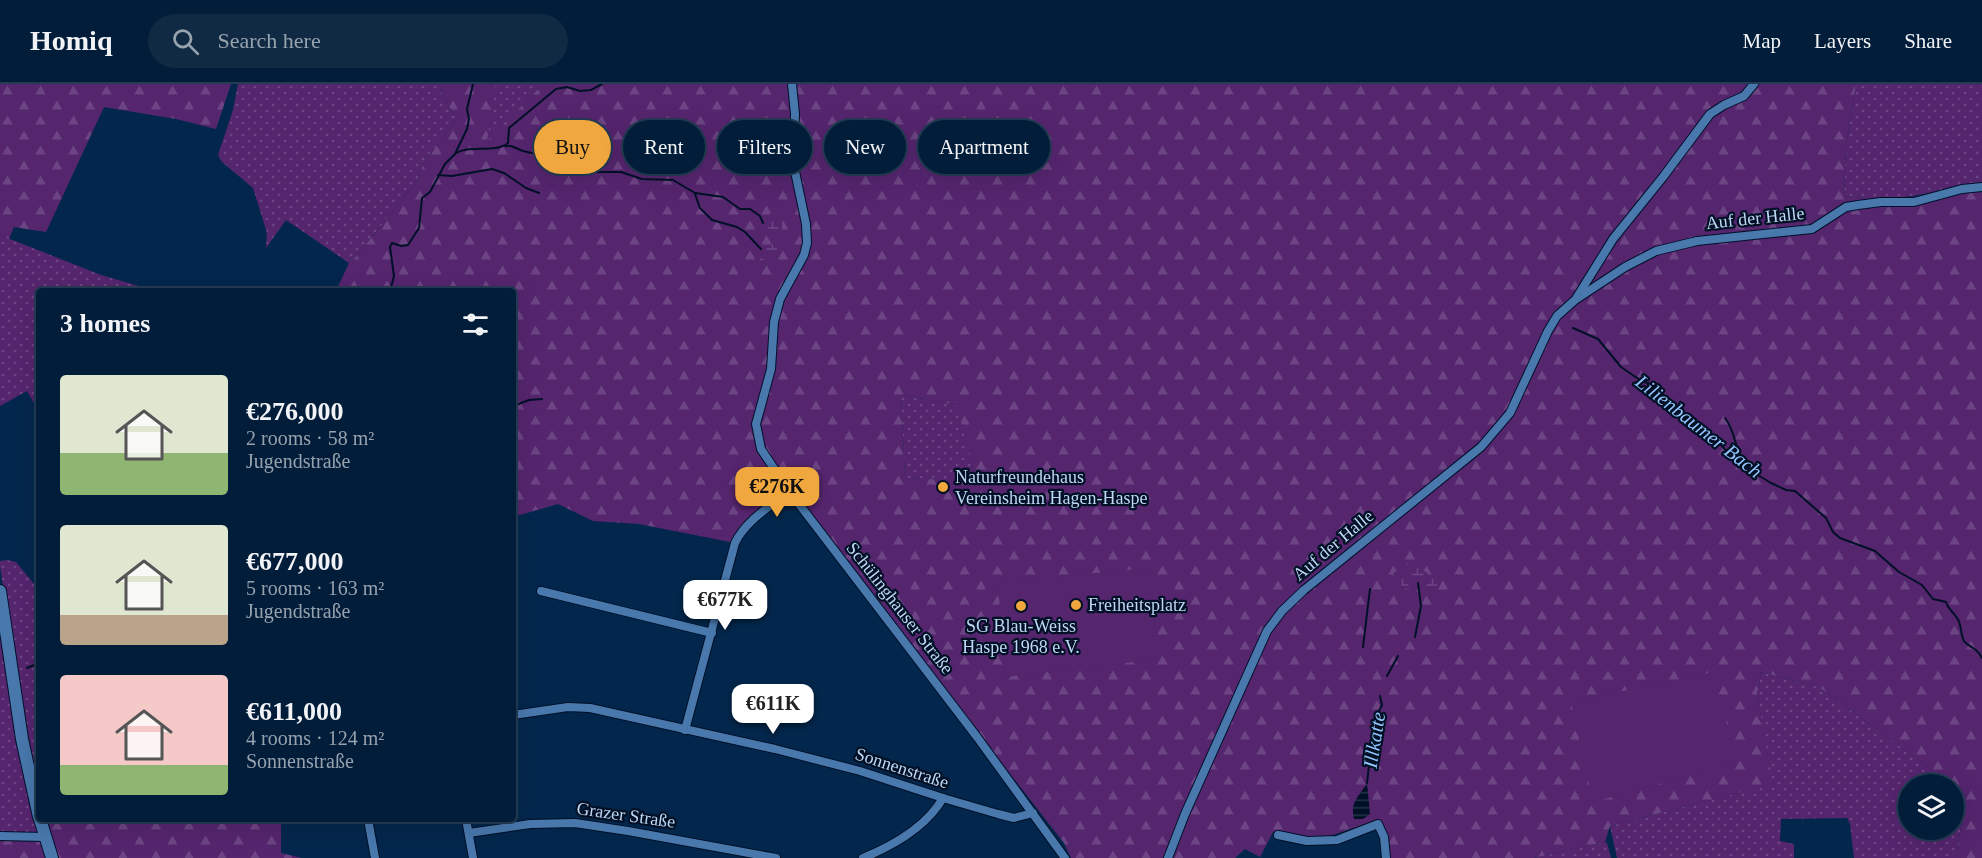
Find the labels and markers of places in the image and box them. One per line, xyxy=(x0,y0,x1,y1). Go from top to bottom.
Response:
pin: €276K xyxy=(735,467,819,518)
place label: Naturfreundehaus Vereinsheim Hagen-Haspe xyxy=(955,467,1147,508)
marker: Naturfreundehaus Vereinsheim Hagen-Haspe xyxy=(936,480,950,494)
pin: €677K xyxy=(683,580,767,631)
place label: Freiheitsplatz xyxy=(1088,595,1186,615)
marker: Freiheitsplatz xyxy=(1069,598,1083,612)
marker: SG Blau-Weiss Haspe 1968 e.V. xyxy=(1014,599,1028,613)
place label: SG Blau-Weiss Haspe 1968 e.V. xyxy=(962,616,1080,657)
pin: €611K xyxy=(731,684,815,735)

